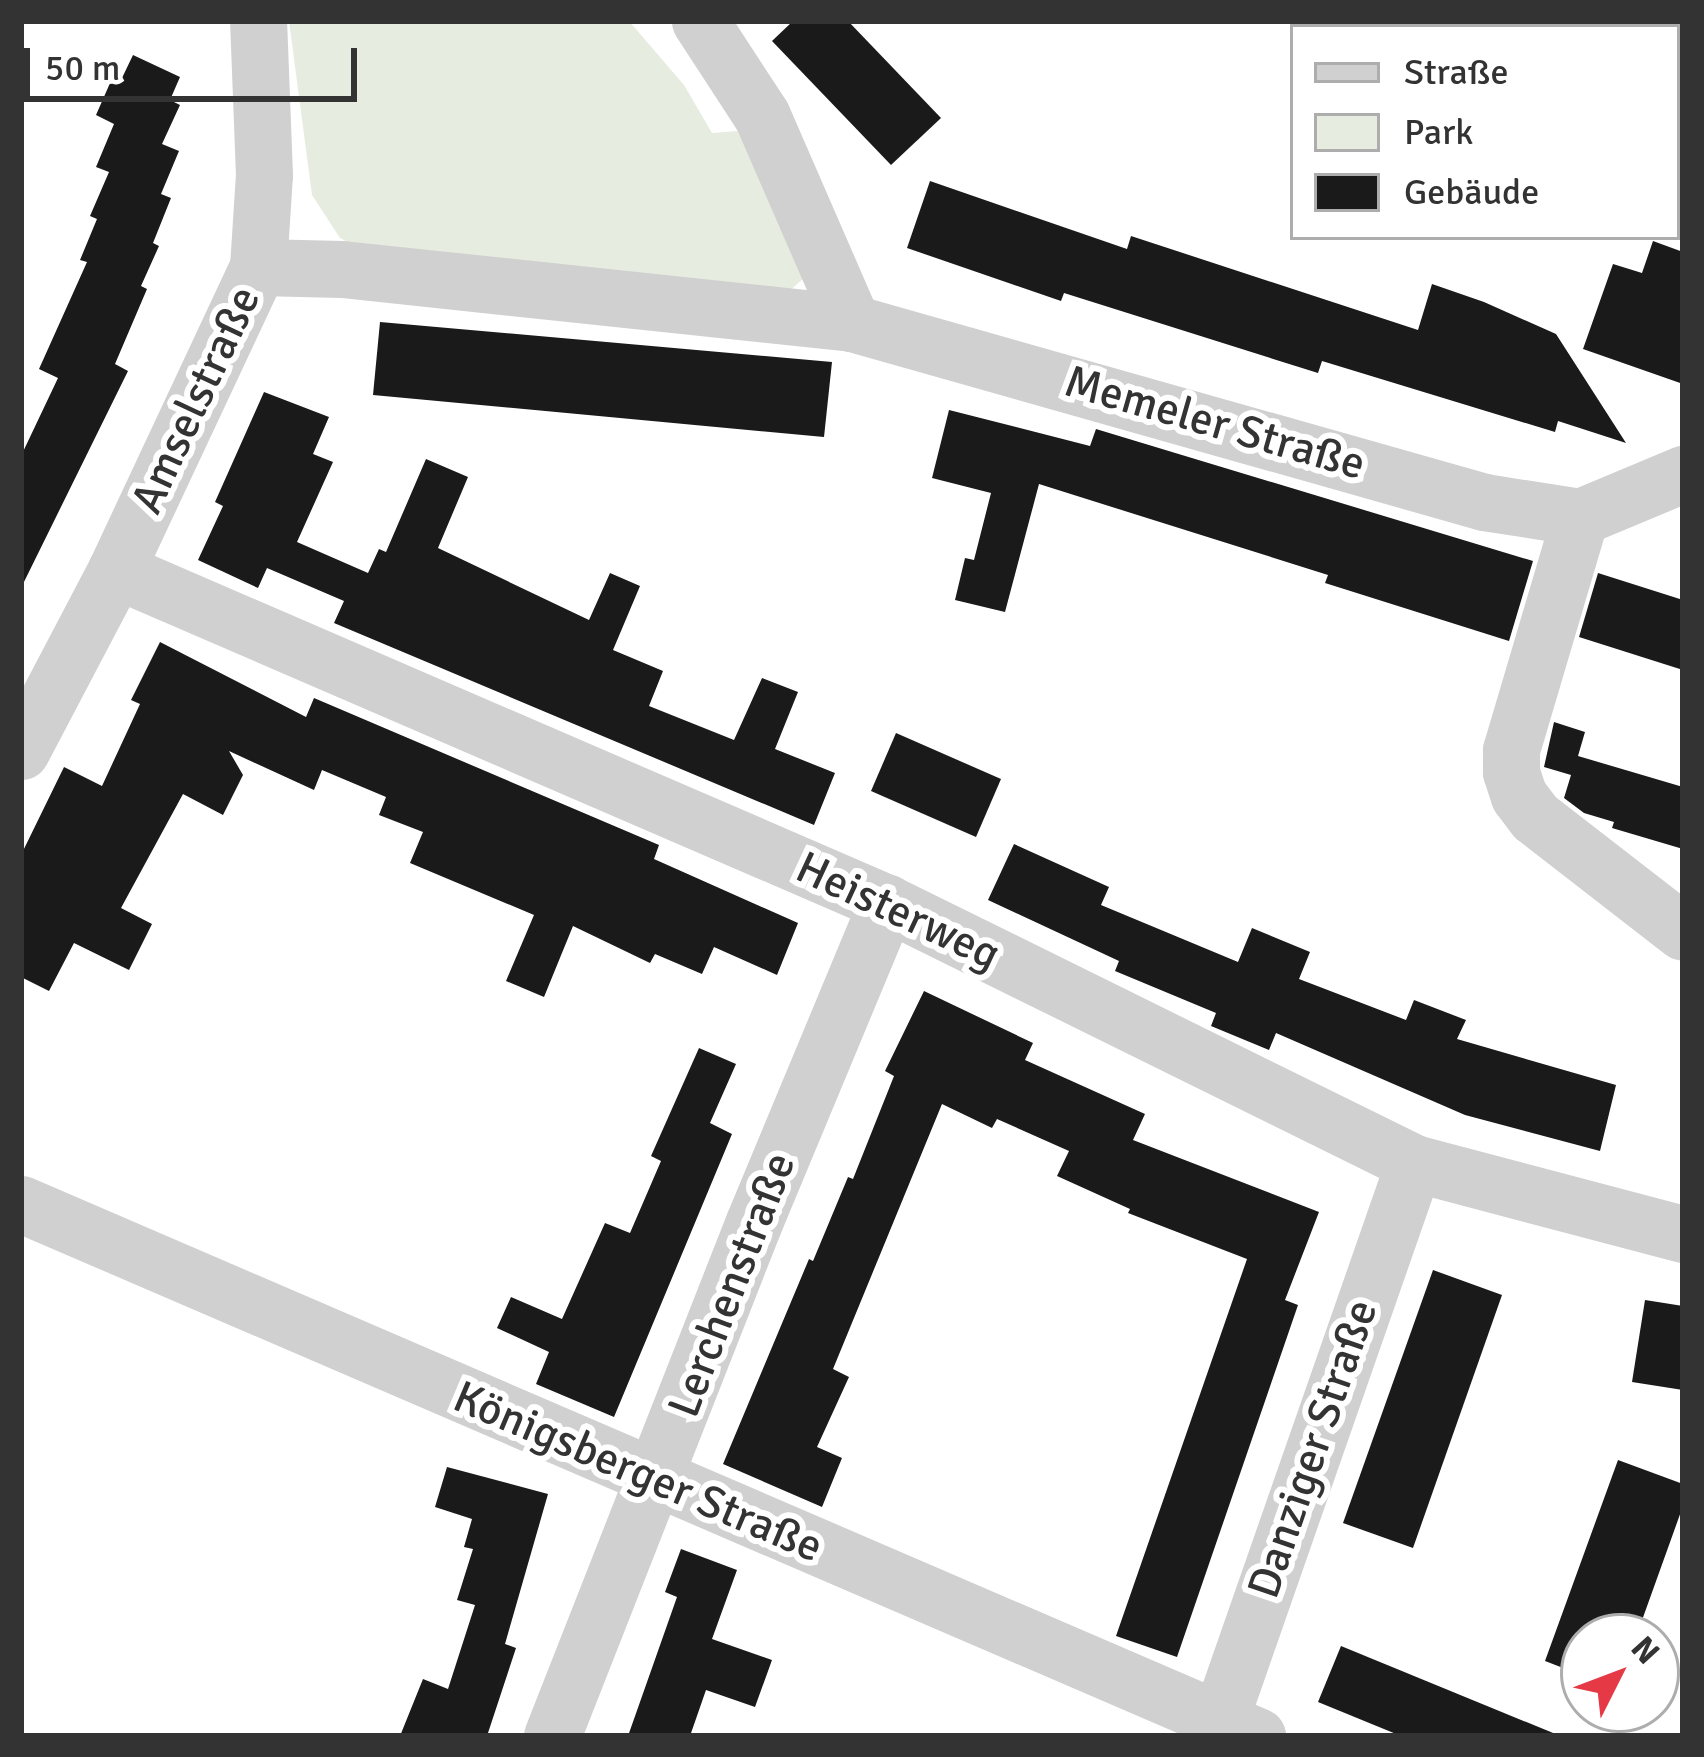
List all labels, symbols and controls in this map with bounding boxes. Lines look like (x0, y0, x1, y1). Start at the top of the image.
scale bar (30, 24, 363, 98)
legend (1290, 24, 1680, 240)
text: 50 m (45, 46, 121, 91)
text: Straße (1404, 50, 1508, 95)
text: Park (1404, 110, 1473, 155)
text: Gebäude (1404, 170, 1539, 215)
street label: Amselstraße (120, 278, 272, 522)
street label: Memeler Straße (1059, 354, 1371, 492)
street label: Heisterweg (788, 840, 1008, 982)
street label: Lerchenstraße (657, 1145, 807, 1425)
street label: Danziger Straße (1237, 1293, 1389, 1605)
street label: Königsberger Straße (445, 1370, 831, 1574)
north arrow (1560, 1613, 1680, 1733)
text: N (1622, 1628, 1668, 1673)

